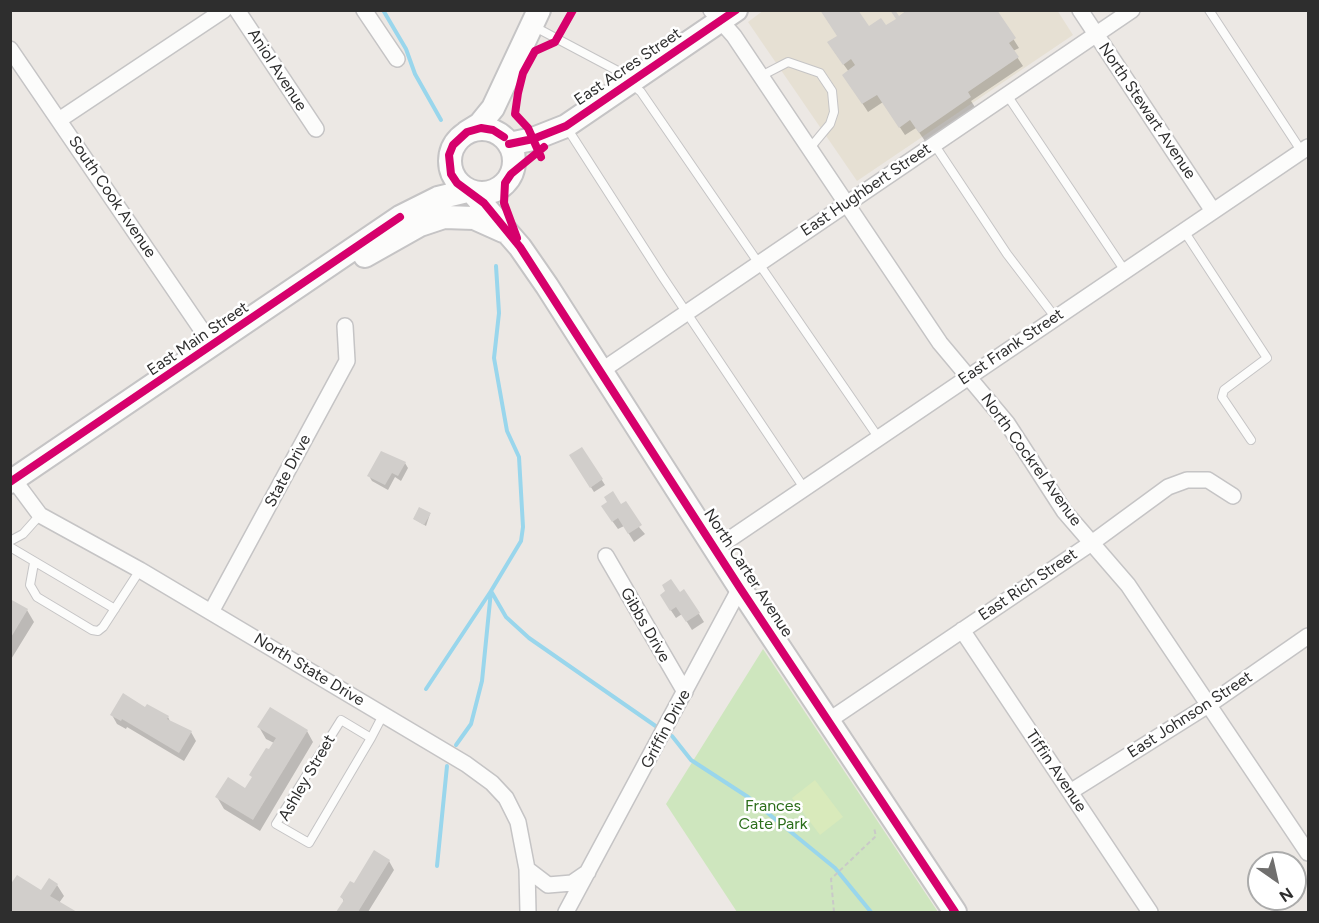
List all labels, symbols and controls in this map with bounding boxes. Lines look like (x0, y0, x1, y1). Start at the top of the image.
street label: East Acres Street (571, 24, 685, 110)
street label: Aniol Avenue (243, 25, 311, 115)
street label: North Stewart Avenue (1094, 39, 1200, 183)
street label: South Cook Avenue (64, 132, 160, 262)
street label: East Hughbert Street (797, 139, 935, 241)
street label: East Main Street (144, 298, 252, 380)
street label: East Frank Street (955, 305, 1067, 389)
street label: North Cockrel Avenue (977, 390, 1085, 530)
street label: State Drive (261, 431, 315, 511)
street label: North Carter Avenue (699, 505, 797, 641)
street label: East Rich Street (975, 545, 1081, 625)
street label: Gibbs Drive (616, 584, 674, 666)
street label: North State Drive (250, 629, 368, 711)
street label: East Johnson Street (1124, 667, 1256, 763)
street label: Griffin Drive (637, 686, 695, 772)
street label: Tiffin Avenue (1021, 726, 1091, 816)
street label: Ashley Street (275, 731, 339, 825)
park label: Frances Cate Park (739, 796, 807, 834)
north arrow (1247, 851, 1307, 911)
text: N (1276, 883, 1297, 906)

